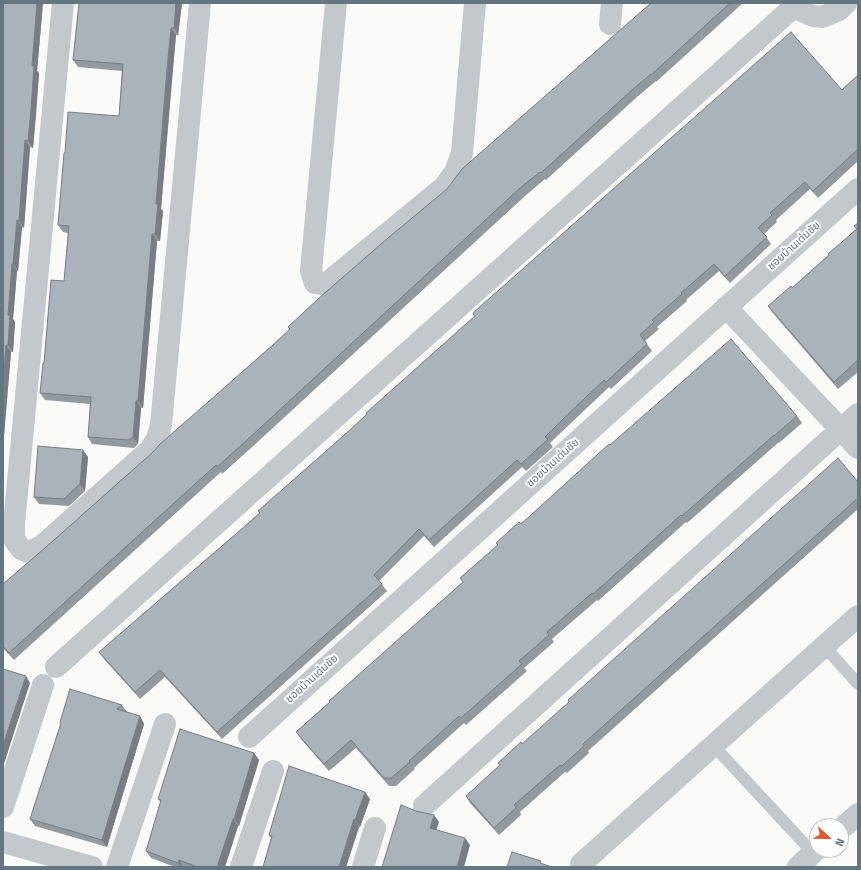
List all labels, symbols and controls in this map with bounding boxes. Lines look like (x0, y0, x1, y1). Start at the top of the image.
street label: ซอยบ้านเด่นชัย (765, 219, 823, 273)
street label: ซอยบ้านเด่นชัย (524, 436, 582, 490)
street label: ซอยบ้านเด่นชัย (283, 652, 341, 706)
north arrow (809, 818, 849, 858)
text: N (832, 836, 847, 848)

